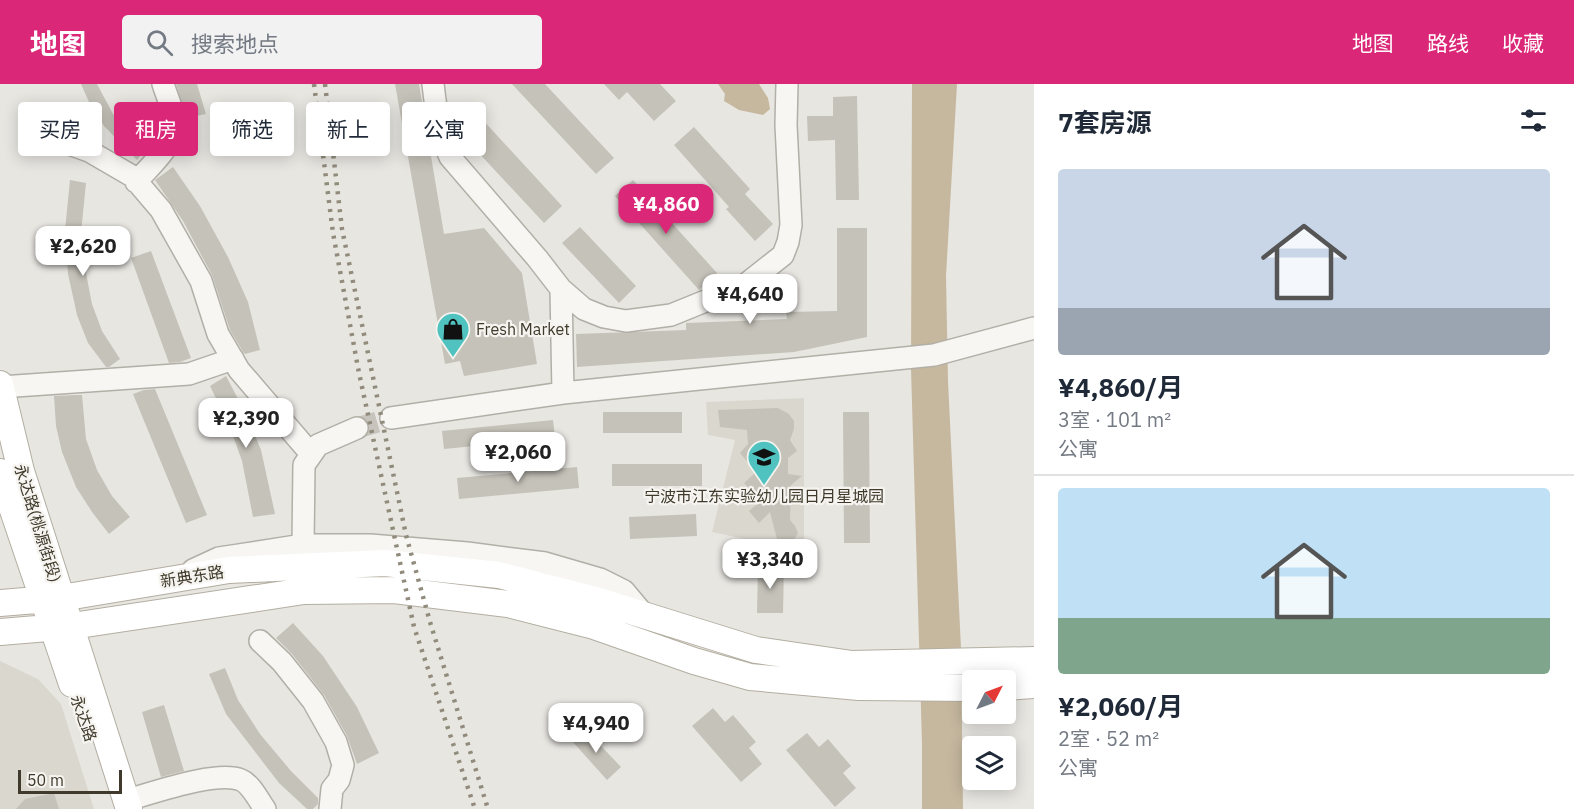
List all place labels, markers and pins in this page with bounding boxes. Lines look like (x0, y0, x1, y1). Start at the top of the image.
pin: ¥4,860 (617, 184, 715, 235)
pin: ¥2,620 (34, 226, 132, 277)
pin: ¥4,640 (701, 274, 799, 325)
shop icon: Fresh Market (435, 311, 471, 358)
place label: Fresh Market (476, 319, 570, 339)
pin: ¥2,390 (197, 398, 295, 449)
pin: ¥2,060 (469, 432, 567, 483)
school or university icon: 宁波市江东实验幼儿园日月星城园 (746, 439, 782, 486)
place label: 宁波市江东实验幼儿园日月星城园 (644, 486, 884, 506)
pin: ¥3,340 (721, 539, 819, 590)
pin: ¥4,940 (547, 703, 645, 754)

